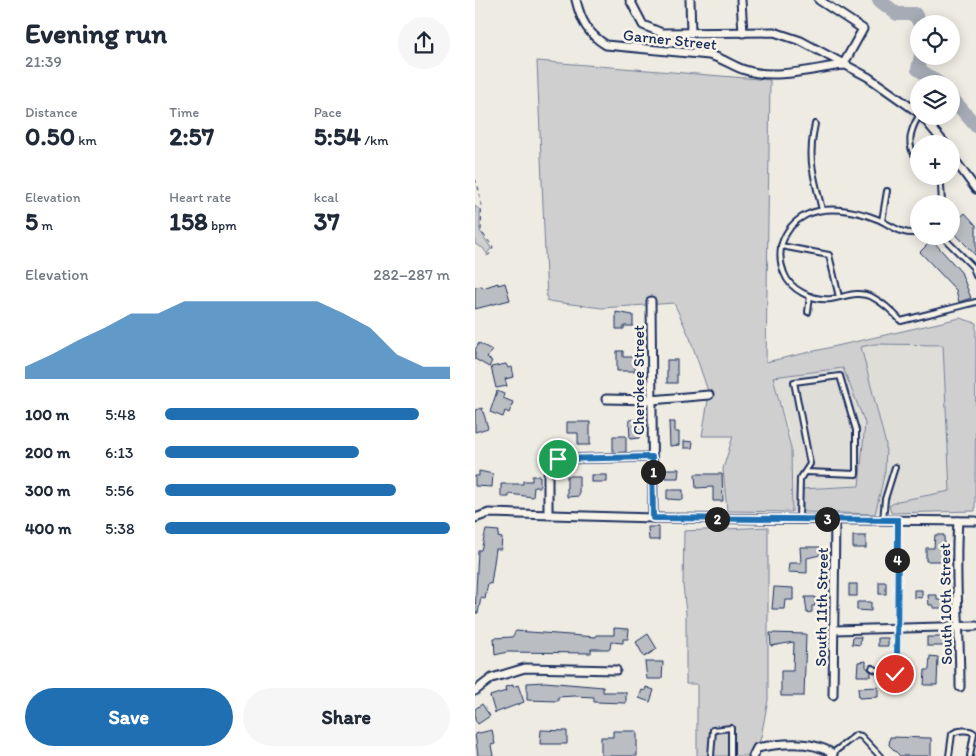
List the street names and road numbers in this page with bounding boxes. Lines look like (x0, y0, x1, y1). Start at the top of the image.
street label: Garner Street (622, 25, 718, 54)
street label: Cherokee Street (629, 325, 648, 435)
street label: South 10th Street (935, 543, 956, 665)
street label: South 11th Street (811, 547, 832, 667)

